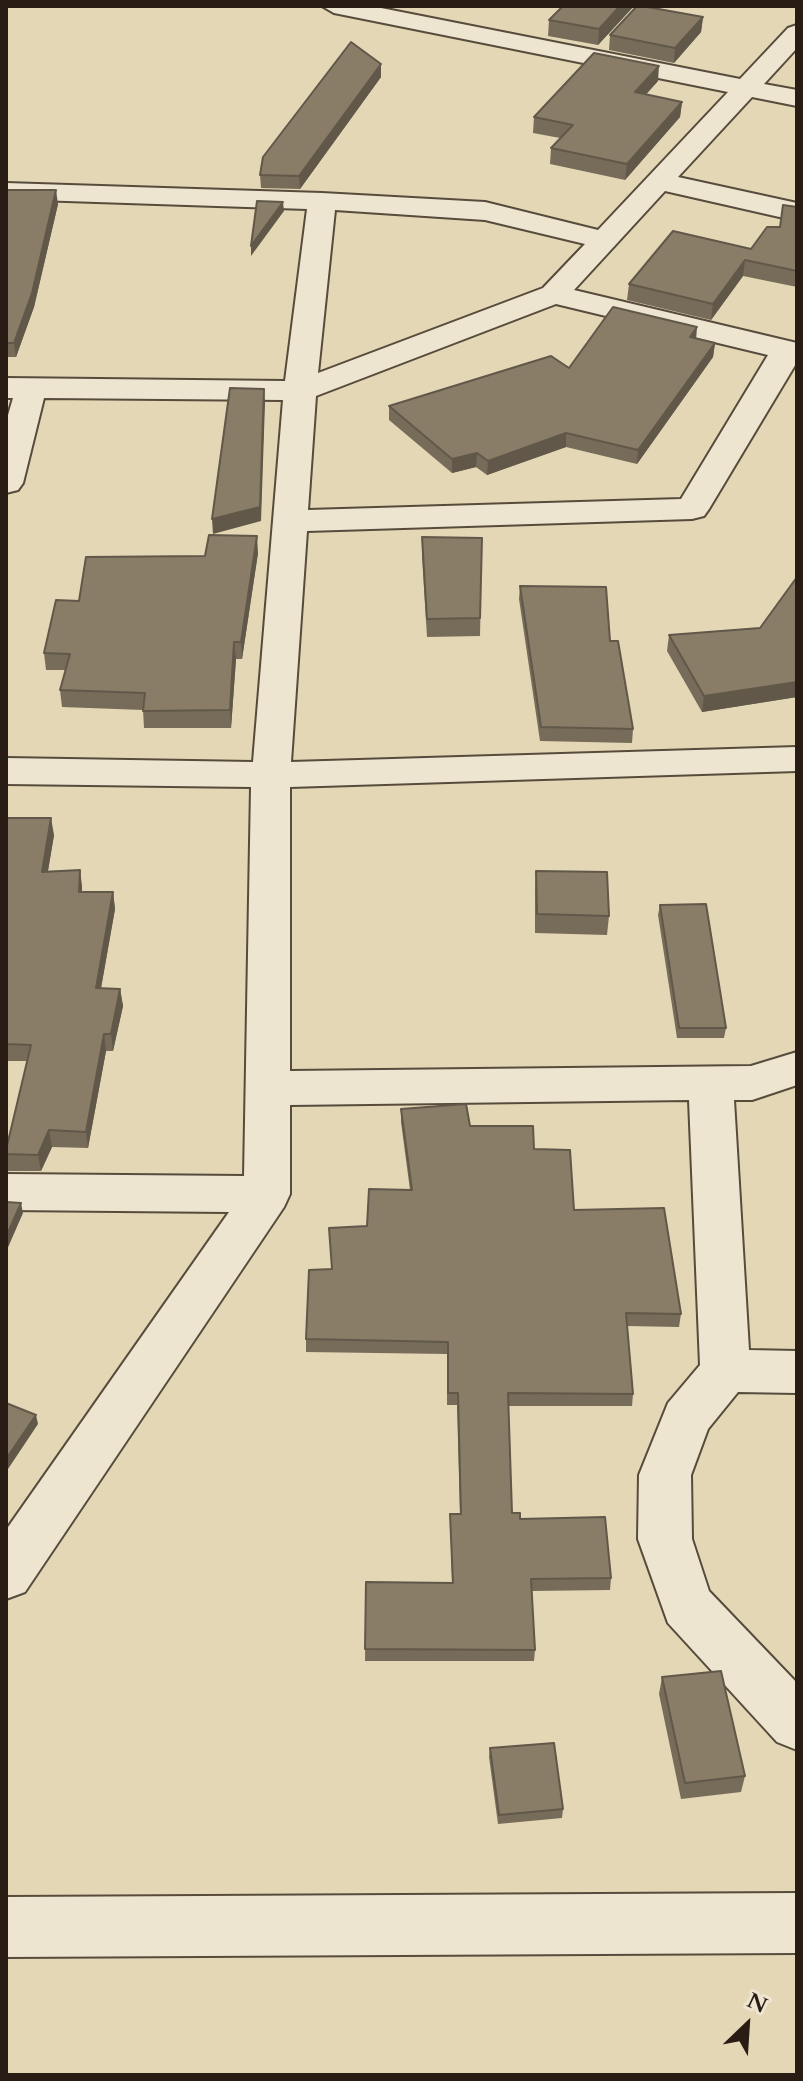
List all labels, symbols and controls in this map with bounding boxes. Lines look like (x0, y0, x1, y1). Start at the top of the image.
north arrow (707, 1985, 787, 2065)
text: N (742, 1986, 772, 2021)

